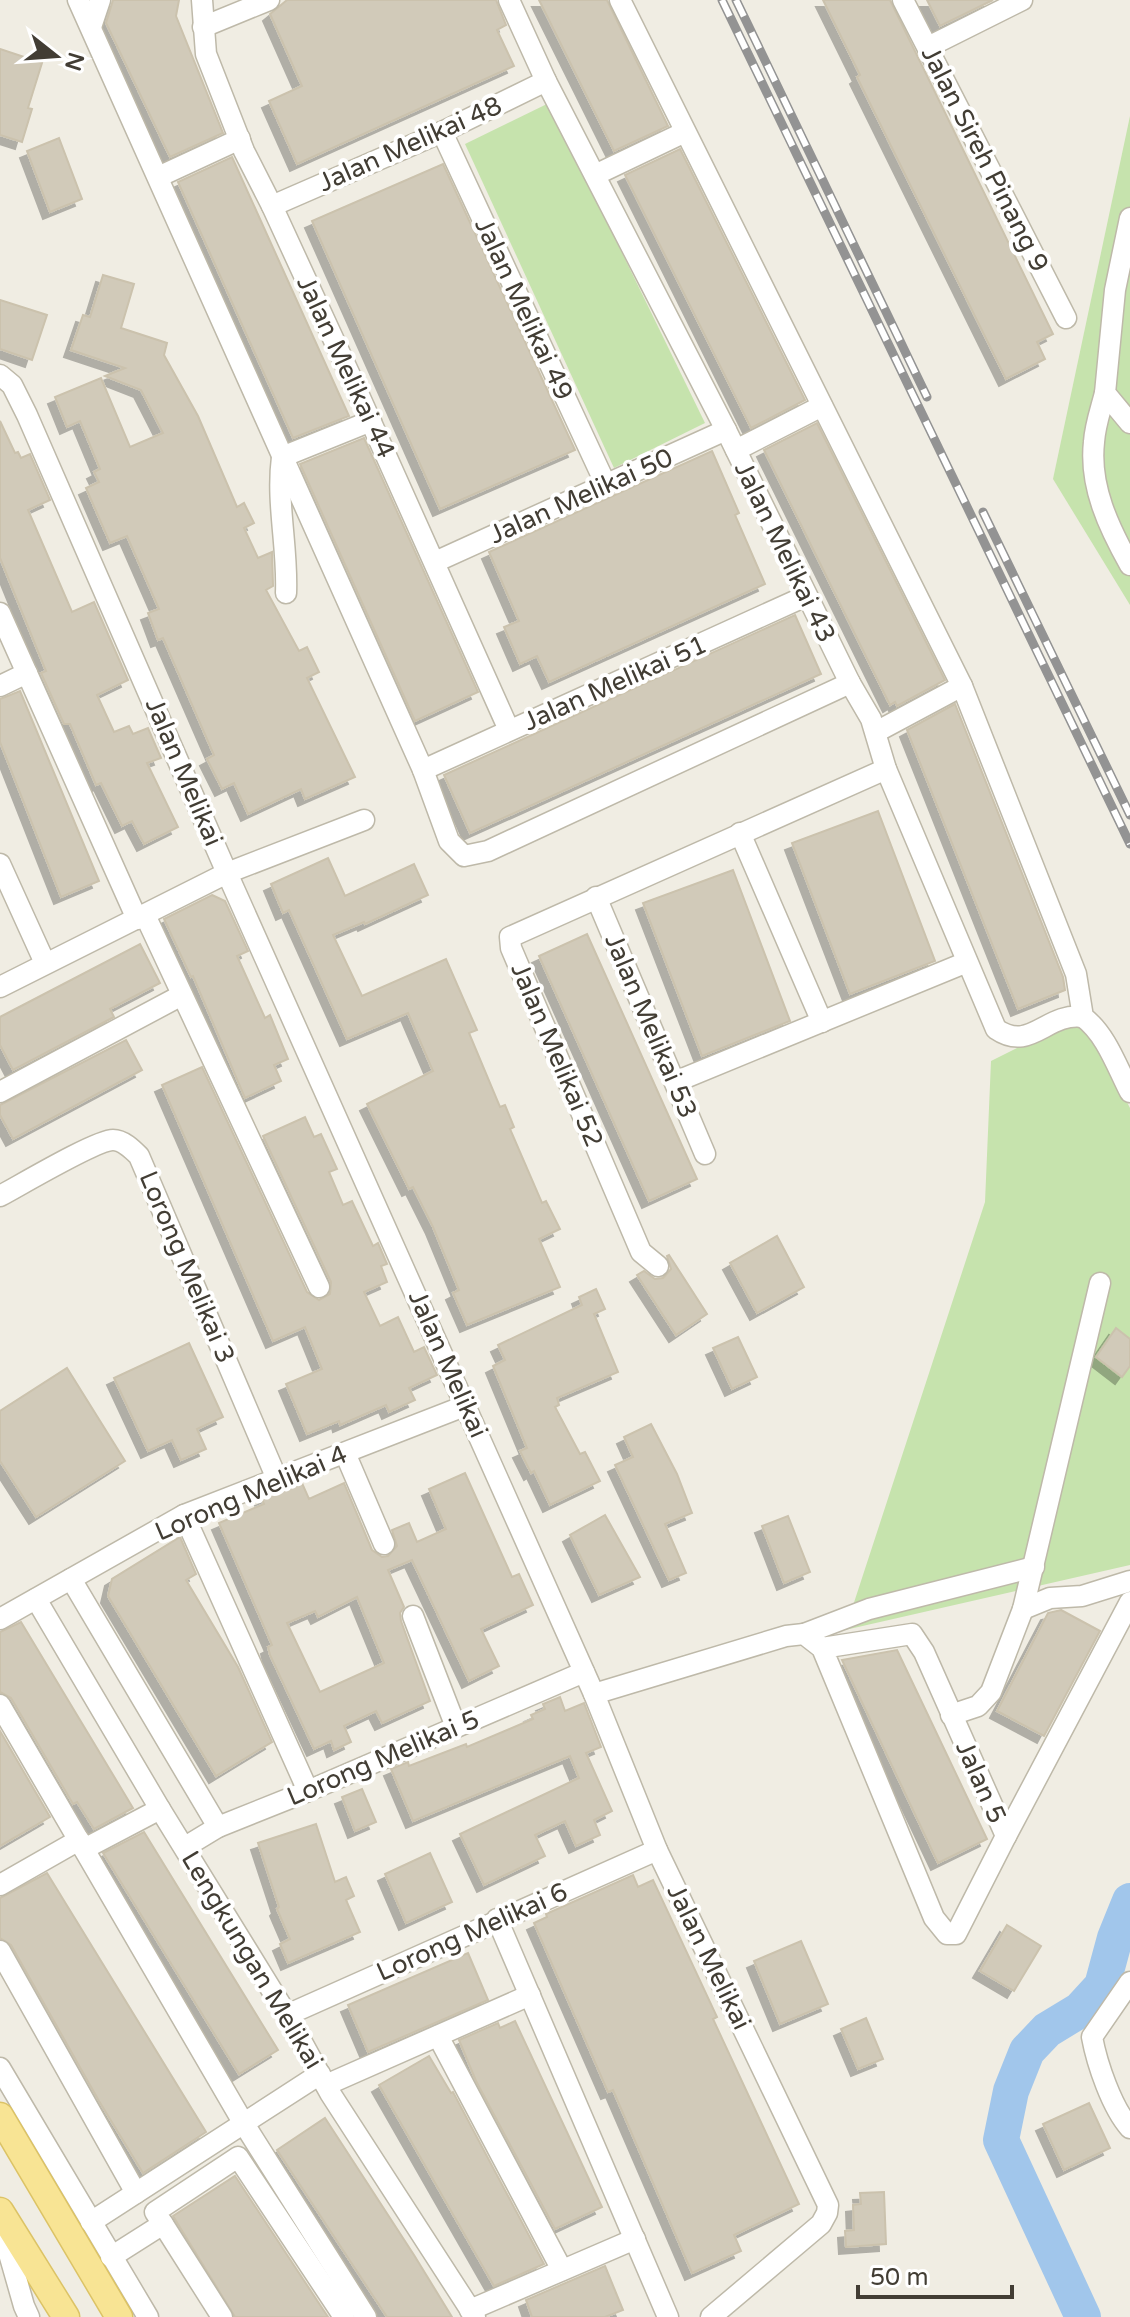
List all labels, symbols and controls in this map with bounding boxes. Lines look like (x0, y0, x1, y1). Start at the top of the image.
north arrow (16, 16, 96, 96)
street label: Jalan Sireh Pinang 9 (915, 41, 1055, 277)
text: N (59, 49, 89, 74)
street label: Jalan Melikai 48 (314, 90, 506, 198)
street label: Jalan Melikai 49 (468, 213, 580, 405)
street label: Jalan Melikai 44 (290, 271, 402, 463)
street label: Jalan Melikai 50 (485, 442, 677, 550)
street label: Jalan Melikai 43 (728, 457, 842, 647)
street label: Jalan Melikai 51 (519, 629, 711, 737)
street label: Jalan Melikai (139, 693, 229, 851)
street label: Jalan Melikai 53 (598, 929, 704, 1123)
street label: Jalan Melikai 52 (504, 958, 610, 1152)
street label: Lorong Melikai 3 (133, 1166, 241, 1368)
street label: Jalan Melikai (402, 1286, 494, 1442)
street label: Lorong Melikai 4 (150, 1439, 352, 1547)
street label: Lorong Melikai 5 (282, 1704, 484, 1812)
street label: Jalan 5 (949, 1736, 1013, 1828)
street label: Lengkungan Melikai (175, 1845, 329, 2075)
street label: Lorong Melikai 6 (372, 1876, 572, 1988)
street label: Jalan Melikai (660, 1879, 758, 2035)
scale bar (858, 2249, 1012, 2299)
text: 50 m (870, 2263, 928, 2292)

